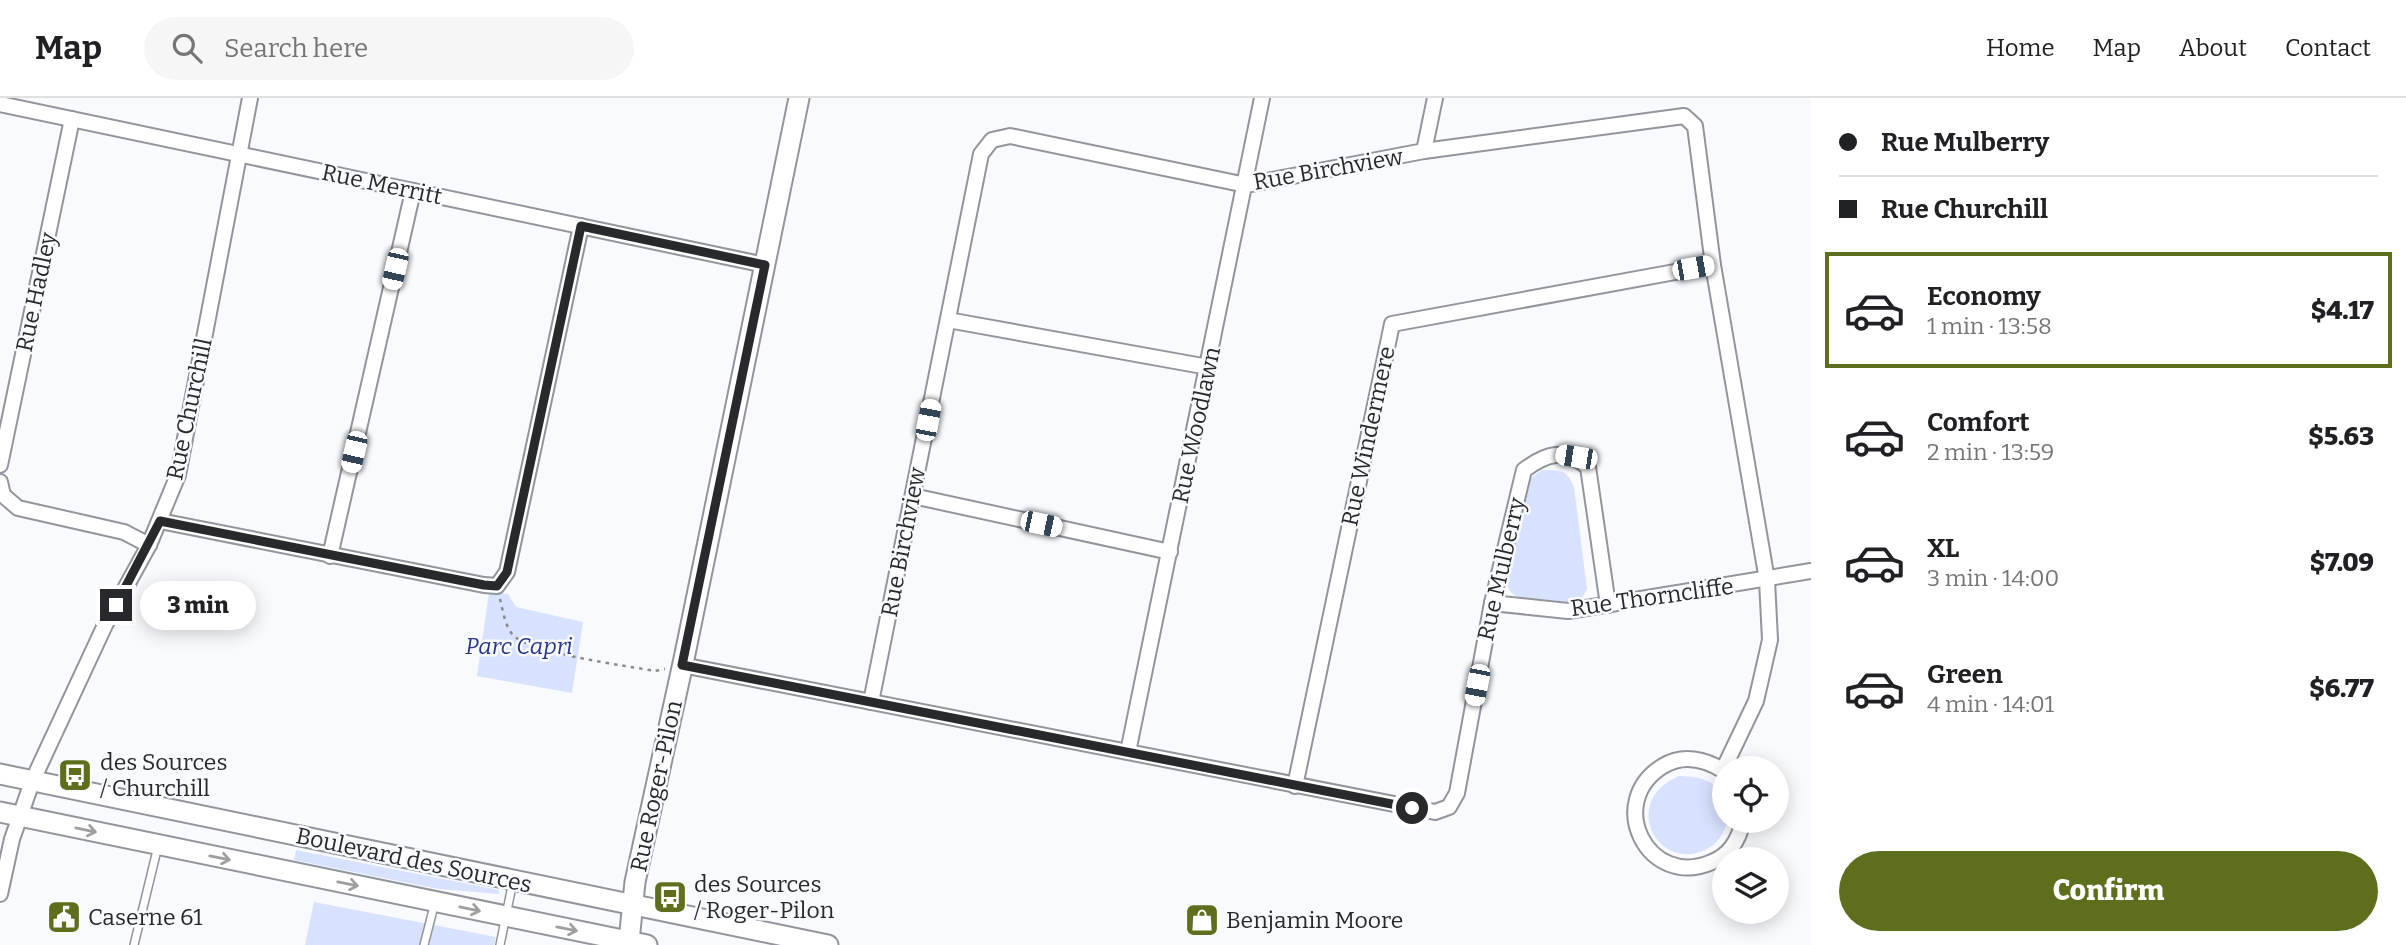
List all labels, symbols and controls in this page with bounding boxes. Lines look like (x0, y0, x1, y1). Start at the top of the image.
search box (144, 17, 634, 80)
text: Map (35, 28, 102, 68)
icon: search (168, 29, 206, 67)
text: Search here (224, 33, 368, 64)
text: Home (1986, 34, 2055, 62)
text: Map (2093, 34, 2141, 62)
text: About (2179, 34, 2247, 62)
text: Contact (2285, 34, 2371, 62)
text: Rue Mulberry (1881, 127, 2049, 158)
street label: Rue Birchview (1251, 142, 1406, 196)
street label: Rue Merritt (319, 158, 445, 210)
text: Rue Churchill (1881, 194, 2048, 225)
street label: Rue Hadley (10, 229, 62, 354)
car (381, 246, 410, 292)
car (1671, 254, 1716, 282)
icon: car (1843, 279, 1906, 342)
text: Economy (1927, 281, 2041, 312)
text: $4.17 (2311, 295, 2374, 326)
text: 1 min · 13:58 (1927, 312, 2052, 340)
street label: Rue Churchill (160, 335, 218, 483)
street label: Rue Woodlawn (1166, 344, 1226, 506)
street label: Rue Windermere (1335, 344, 1401, 528)
car (914, 397, 943, 443)
icon: car (1843, 405, 1906, 468)
text: Comfort (1927, 407, 2030, 438)
text: $5.63 (2308, 421, 2374, 452)
car (340, 429, 369, 475)
text: 2 min · 13:59 (1927, 438, 2054, 466)
car (1554, 443, 1599, 471)
street label: Rue Birchview (875, 464, 931, 619)
street label: Rue Mulberry (1471, 494, 1531, 643)
car (1019, 509, 1064, 539)
icon: car (1843, 531, 1906, 594)
text: XL (1927, 533, 1959, 564)
text: $7.09 (2310, 547, 2374, 578)
text: 3 min · 14:00 (1927, 564, 2059, 592)
street label: Rue Thorncliffe (1569, 572, 1735, 622)
callout: 3 min (140, 580, 256, 630)
route end (100, 589, 132, 621)
text: 3 min (167, 591, 229, 619)
park label: Parc Capri (465, 632, 573, 660)
icon: car (1843, 657, 1906, 720)
text: Green (1927, 659, 2003, 690)
car (1463, 662, 1492, 708)
text: $6.77 (2309, 673, 2374, 704)
text: 4 min · 14:01 (1927, 690, 2054, 718)
street label: Rue Roger-Pilon (624, 697, 688, 874)
place label: des Sources / Churchill (100, 748, 227, 802)
bus stop icon: des Sources / Churchill (56, 756, 94, 794)
map controls (1712, 756, 1789, 924)
button: locate (1712, 756, 1789, 833)
route start (1396, 792, 1428, 824)
street label: Boulevard des Sources (294, 821, 534, 899)
one-way arrow (74, 823, 97, 837)
button: layers (1712, 847, 1789, 924)
one-way arrow (208, 851, 231, 865)
button: Confirm (1839, 851, 2378, 931)
place label: des Sources / Roger-Pilon (694, 870, 835, 924)
one-way arrow (336, 878, 359, 892)
bus stop icon: des Sources / Roger-Pilon (651, 878, 689, 916)
public building icon: Caserne 61 (45, 898, 83, 936)
shop icon: Benjamin Moore (1183, 901, 1221, 939)
place label: Caserne 61 (88, 903, 203, 931)
one-way arrow (458, 903, 481, 917)
place label: Benjamin Moore (1226, 906, 1403, 934)
one-way arrow (555, 922, 578, 936)

